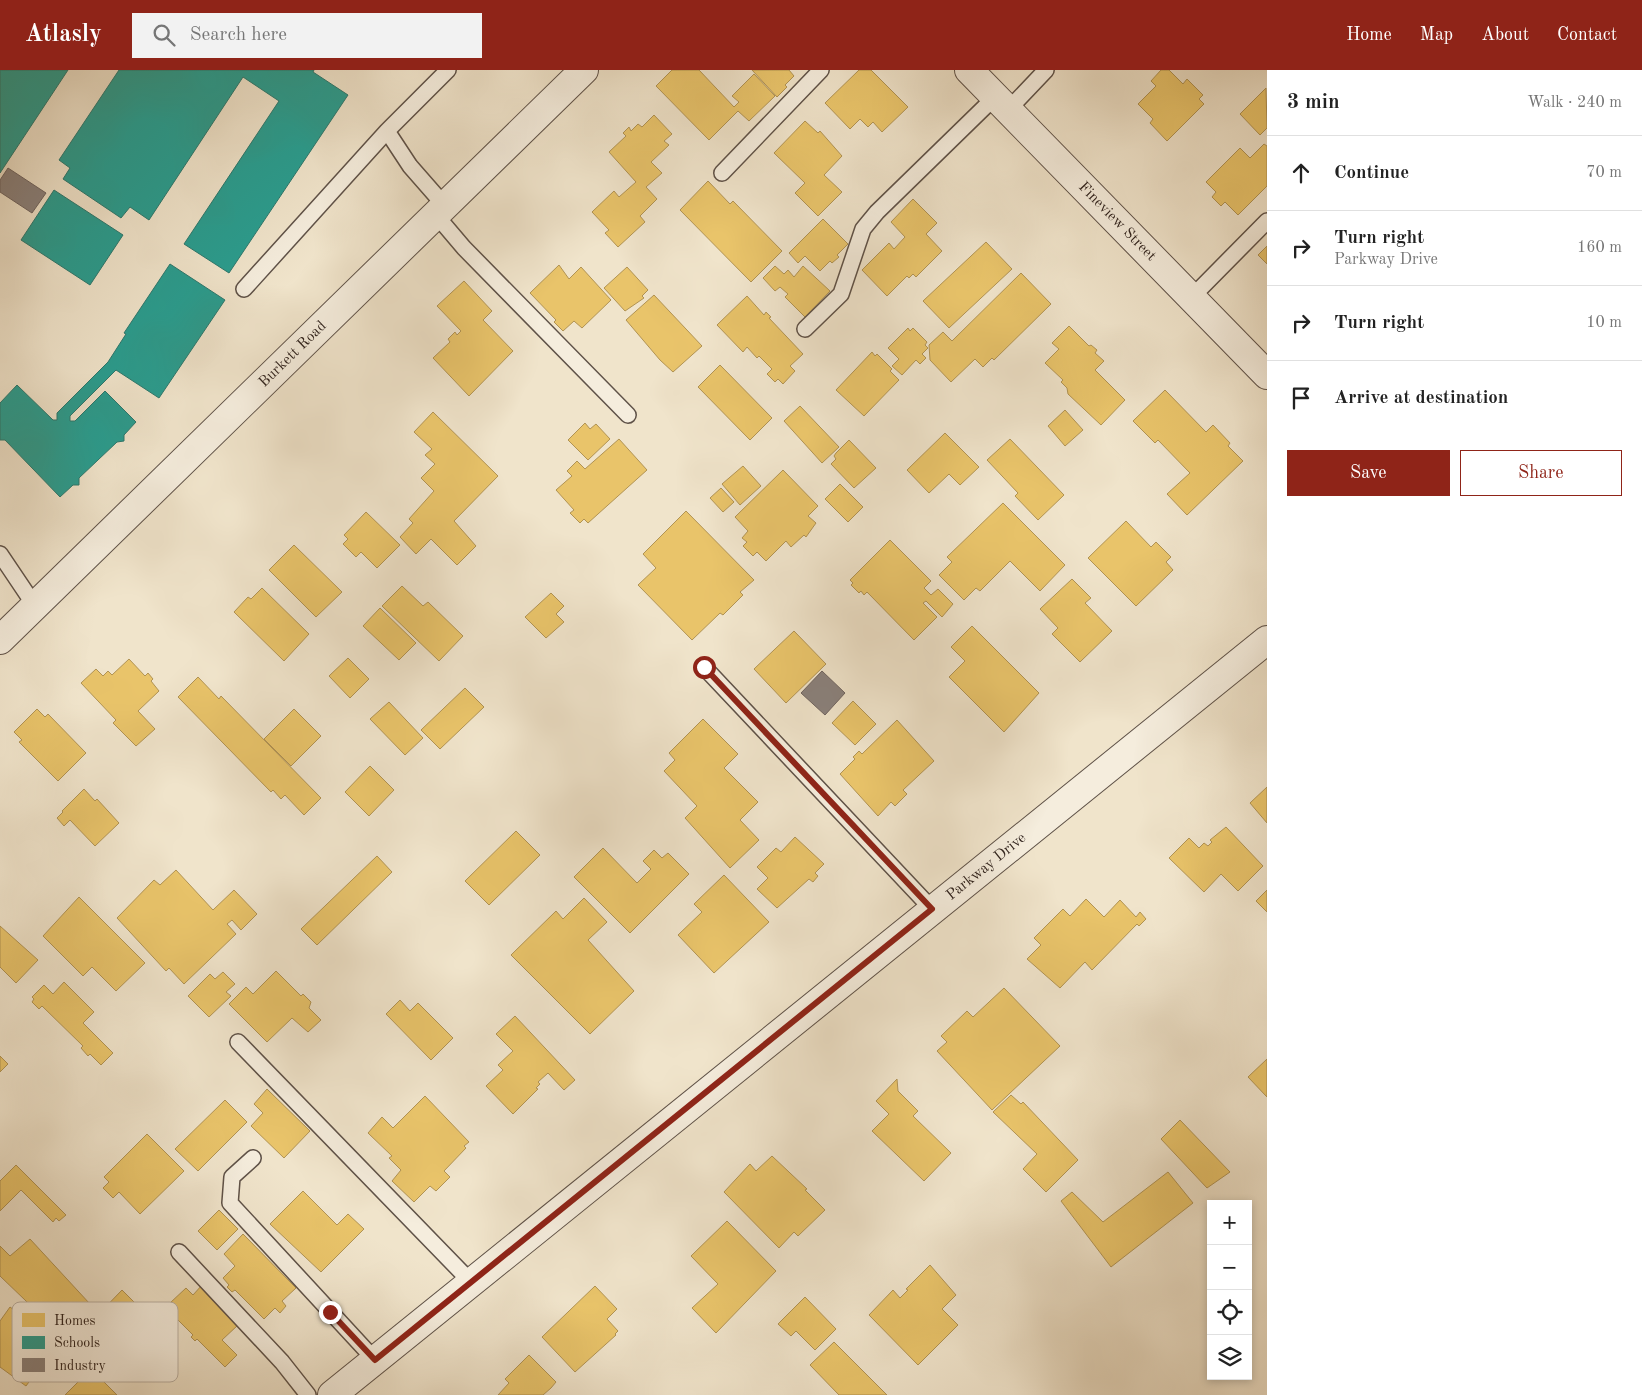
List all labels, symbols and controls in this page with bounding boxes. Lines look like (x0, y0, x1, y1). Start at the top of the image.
search box (132, 13, 482, 58)
icon: search (150, 21, 178, 49)
text: Atlasly (25, 23, 102, 47)
text: Search here (190, 26, 287, 45)
text: Home (1346, 26, 1392, 44)
text: Map (1420, 26, 1453, 44)
text: About (1481, 26, 1529, 44)
text: Contact (1557, 26, 1617, 44)
text: 3 min (1287, 92, 1340, 113)
text: Walk · 240 m (1527, 95, 1622, 111)
icon: ahead (1287, 159, 1315, 187)
text: Continue (1334, 164, 1409, 183)
text: 70 m (1586, 165, 1622, 181)
street label: Fineview Street (1076, 179, 1159, 264)
text: Turn right (1334, 229, 1424, 248)
icon: right (1287, 234, 1315, 262)
text: 160 m (1577, 240, 1622, 256)
text: Parkway Drive (1334, 252, 1438, 268)
icon: right (1287, 309, 1315, 337)
text: Turn right (1334, 314, 1424, 333)
text: 10 m (1586, 315, 1622, 331)
street label: Burkett Road (256, 318, 329, 390)
icon: arrive (1287, 384, 1315, 412)
text: Arrive at destination (1334, 389, 1508, 408)
button: Save (1287, 450, 1450, 496)
button: Share (1460, 450, 1622, 496)
route start (693, 656, 716, 679)
street label: Parkway Drive (944, 830, 1029, 903)
map controls (1207, 1200, 1252, 1380)
button: + (1207, 1200, 1252, 1245)
button: − (1207, 1245, 1252, 1290)
button: locate (1207, 1290, 1252, 1335)
route end (319, 1301, 342, 1324)
legend (12, 1302, 178, 1382)
text: Homes (54, 1314, 96, 1328)
button: layers (1207, 1335, 1252, 1380)
text: Schools (54, 1336, 100, 1350)
text: Industry (54, 1359, 107, 1373)

